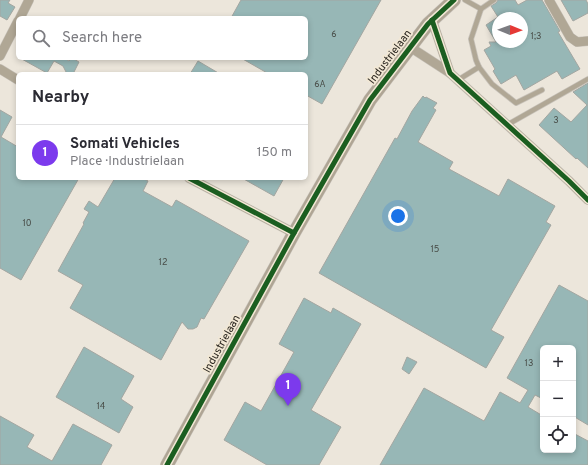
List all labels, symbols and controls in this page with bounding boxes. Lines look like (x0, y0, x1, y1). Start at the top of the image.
north arrow (492, 12, 528, 48)
search box (16, 16, 308, 60)
icon: search (30, 27, 52, 49)
street label: Industrielaan (365, 27, 415, 87)
text: Search here (62, 29, 142, 48)
house number: 6 (331, 29, 337, 40)
house number: 1;3 (531, 31, 541, 42)
house number: 6A (314, 79, 326, 90)
text: Nearby (32, 87, 89, 109)
house number: 3 (553, 115, 559, 126)
text: Somati Vehicles (70, 135, 180, 154)
text: 1 (42, 145, 48, 161)
text: 150 m (257, 145, 292, 161)
text: Place · Industrielaan (70, 154, 184, 170)
your location (388, 206, 408, 226)
house number: 10 (22, 218, 32, 229)
house number: 15 (431, 244, 439, 255)
house number: 12 (159, 257, 167, 268)
street label: Industrielaan (200, 312, 244, 376)
map controls (540, 345, 576, 453)
button: + (540, 345, 576, 381)
house number: 13 (525, 358, 533, 369)
pin: 1 (275, 373, 301, 406)
button: − (540, 381, 576, 417)
house number: 14 (97, 401, 106, 412)
button: locate (540, 417, 576, 453)

